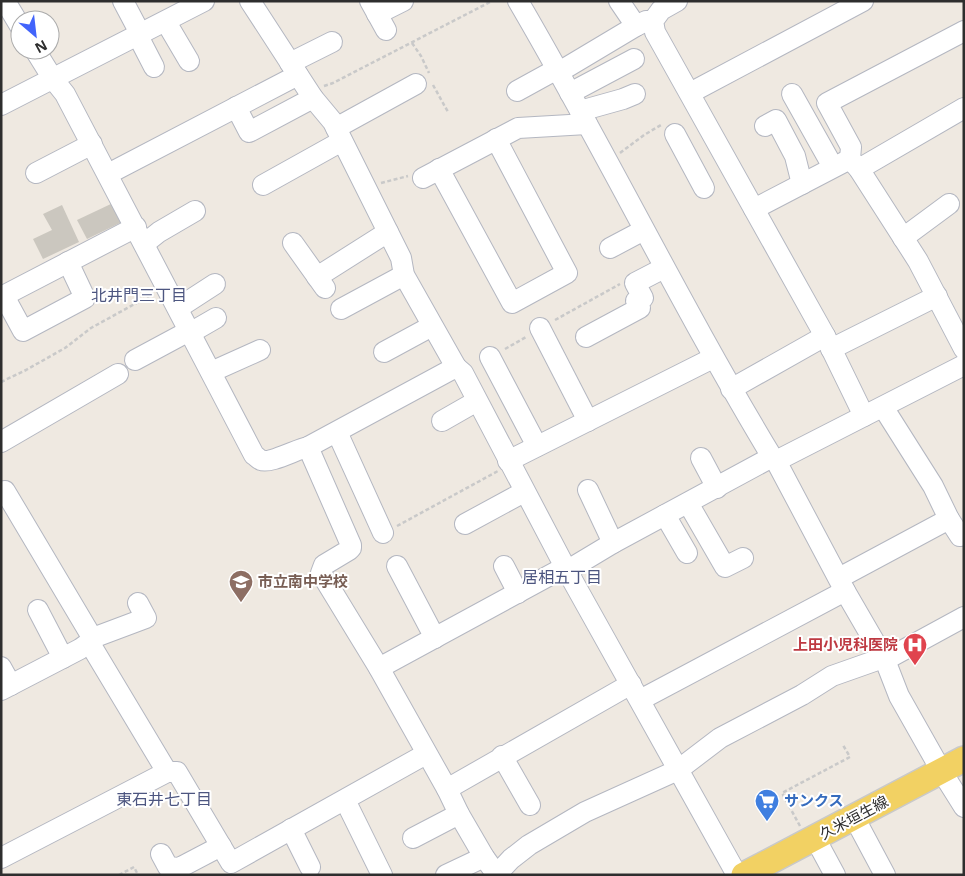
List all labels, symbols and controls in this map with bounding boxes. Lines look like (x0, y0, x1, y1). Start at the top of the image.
north arrow (10, 10, 60, 60)
text: N (32, 36, 51, 58)
district label: 北井門三丁目 (91, 284, 187, 306)
district label: 居相五丁目 (522, 566, 602, 588)
school or university icon: 市立南中学校 (228, 569, 254, 603)
place label: 市立南中学校 (258, 571, 348, 591)
hospital icon: 上田小児科医院 (902, 632, 928, 666)
place label: 上田小児科医院 (793, 634, 898, 654)
district label: 東石井七丁目 (116, 788, 212, 810)
supermarket icon: サンクス (754, 788, 780, 822)
place label: サンクス (784, 790, 844, 810)
street label: 久米垣生線 (816, 791, 891, 844)

